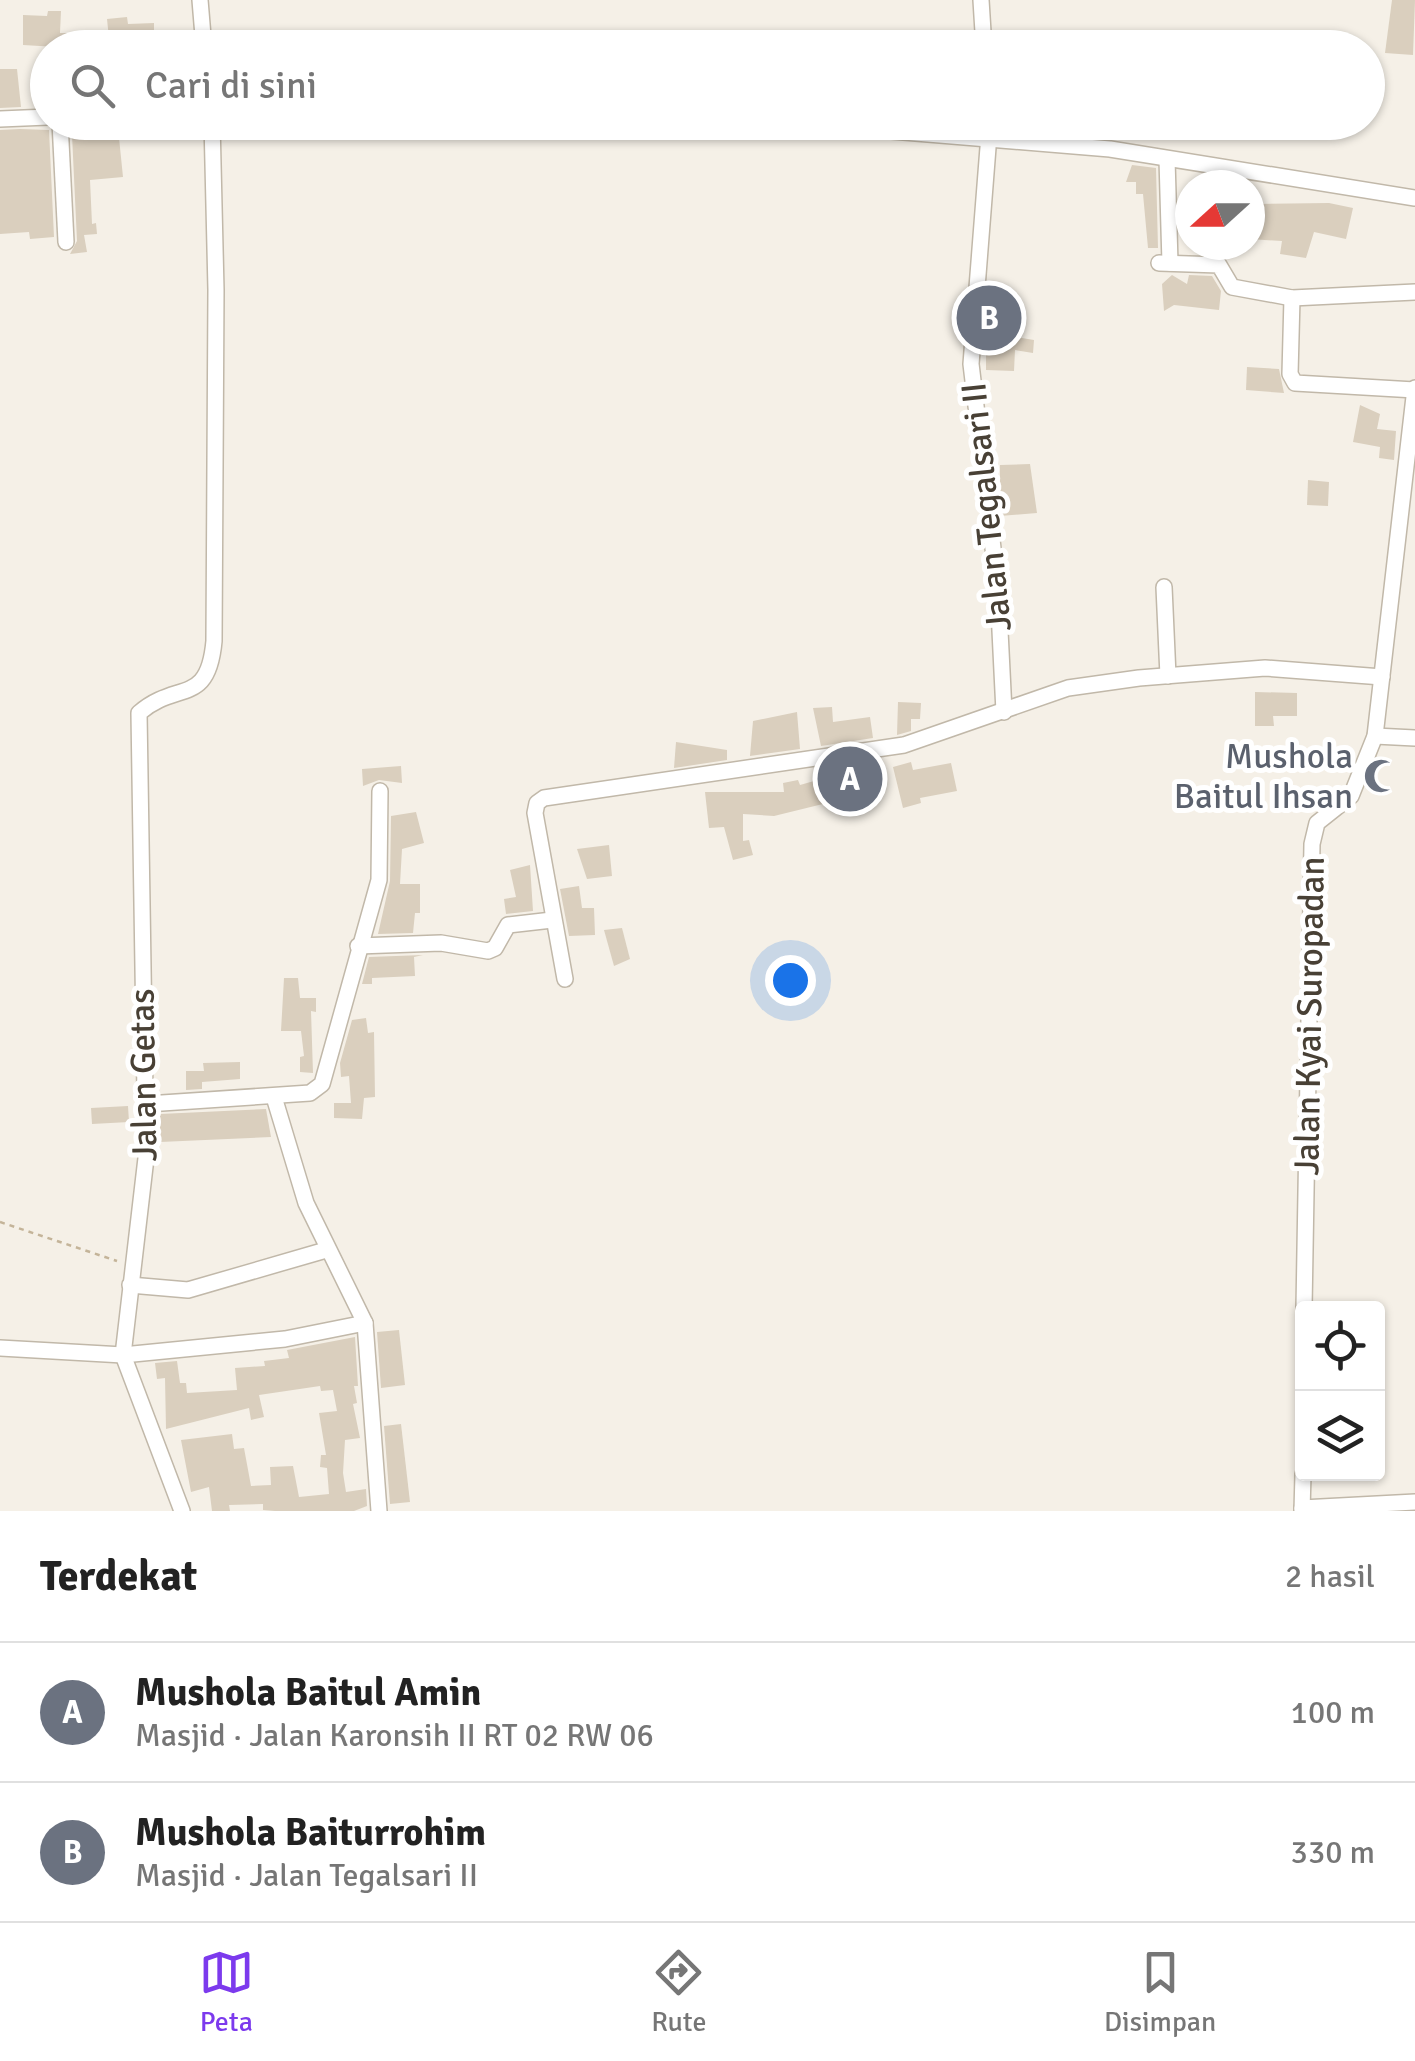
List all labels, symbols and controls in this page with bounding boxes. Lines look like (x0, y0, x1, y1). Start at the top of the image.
search box (30, 30, 1385, 140)
icon: search (65, 58, 120, 113)
text: Cari di sini (145, 62, 317, 109)
north arrow (1175, 170, 1265, 260)
pin: B (956, 280, 1022, 356)
street label: Jalan Tegalsari II (952, 380, 1021, 634)
place label: Mushola Baitul Ihsan (1174, 735, 1353, 818)
pin: A (818, 742, 882, 816)
mosque icon: Mushola Baitul Ihsan (1362, 757, 1400, 795)
street label: Jalan Kyai Suropadan (1285, 856, 1334, 1176)
your location (765, 955, 816, 1006)
street label: Jalan Getas (120, 988, 167, 1162)
map controls (1295, 1301, 1385, 1481)
button: locate (1295, 1301, 1385, 1391)
button: layers (1295, 1391, 1385, 1481)
text: Terdekat (40, 1551, 197, 1602)
text: 2 hasil (1285, 1557, 1375, 1596)
text: Mushola Baitul Amin (135, 1669, 481, 1716)
text: A (62, 1693, 83, 1732)
text: 100 m (1291, 1693, 1375, 1732)
text: Masjid · Jalan Karonsih II RT 02 RW 06 (135, 1716, 654, 1755)
text: Mushola Baiturrohim (135, 1809, 486, 1856)
text: B (63, 1833, 82, 1872)
text: 330 m (1291, 1833, 1375, 1872)
text: Masjid · Jalan Tegalsari II (135, 1856, 478, 1895)
tab: Peta (199, 1945, 254, 2039)
tab: Rute (651, 1945, 706, 2039)
tab: Disimpan (1104, 1945, 1216, 2039)

